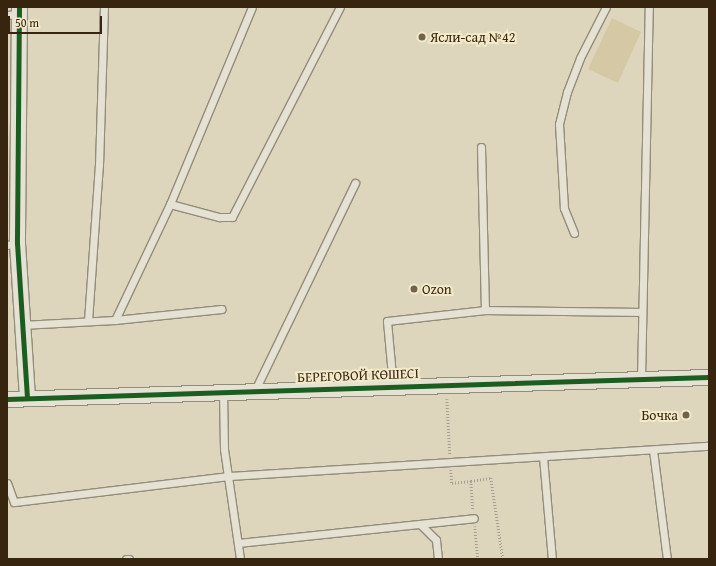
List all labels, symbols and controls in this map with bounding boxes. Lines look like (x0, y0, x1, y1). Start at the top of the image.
scale bar (10, 8, 104, 34)
text: 50 m (15, 14, 39, 31)
place label: Ясли-сад №42 (430, 29, 516, 45)
marker: Ясли-сад №42 (417, 32, 427, 42)
place label: Ozon (422, 281, 452, 297)
marker: Ozon (409, 284, 419, 294)
street label: БЕРЕГОВОЙ КӨШЕСІ (297, 364, 419, 386)
place label: Бочка (641, 407, 678, 423)
marker: Бочка (681, 410, 691, 420)

